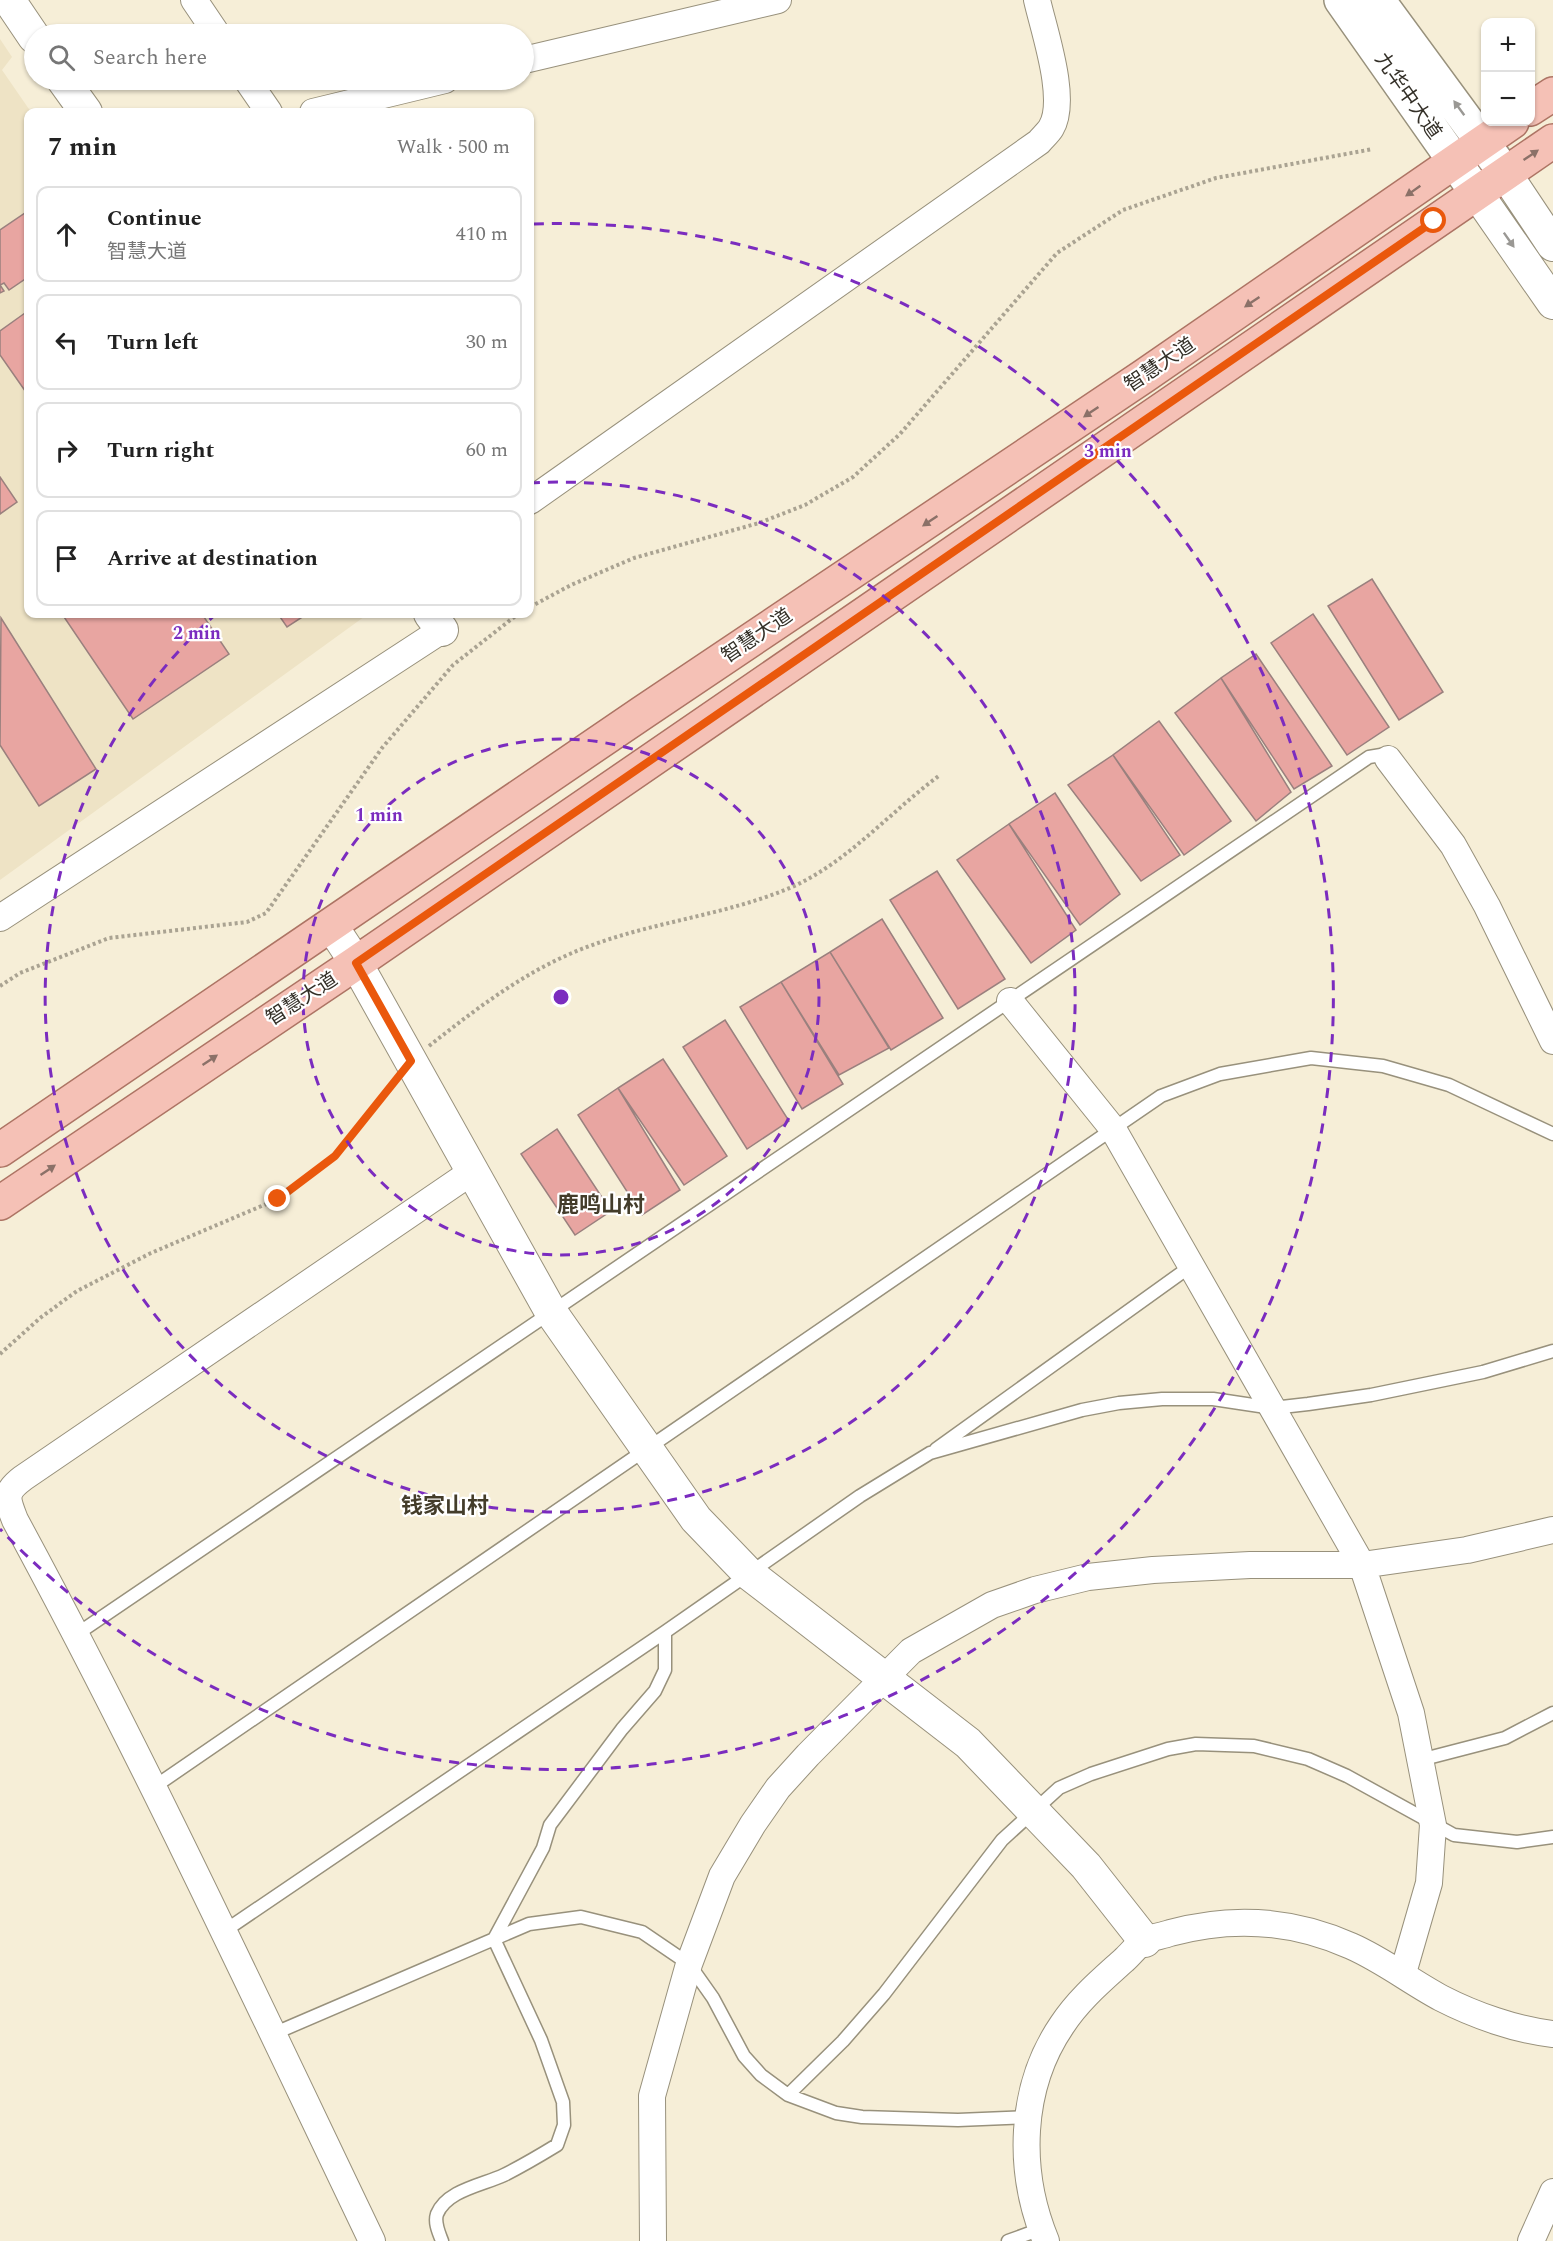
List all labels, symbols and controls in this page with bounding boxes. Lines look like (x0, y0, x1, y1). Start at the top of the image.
map controls (1481, 18, 1535, 126)
button: + (1481, 18, 1535, 72)
search box (24, 24, 534, 90)
icon: search (45, 41, 78, 74)
text: Search here (93, 41, 207, 74)
street label: 九华中大道 (1367, 46, 1449, 146)
button: − (1481, 72, 1535, 126)
one-way arrow (1452, 100, 1465, 116)
text: 7 min (48, 127, 117, 167)
text: Walk · 500 m (397, 132, 510, 162)
one-way arrow (1523, 149, 1539, 161)
one-way arrow (1405, 185, 1421, 197)
text: Continue (107, 202, 202, 235)
route start (1420, 207, 1446, 233)
icon: ahead (50, 218, 83, 251)
text: 410 m (456, 219, 508, 249)
one-way arrow (1503, 232, 1515, 248)
text: 智慧大道 (107, 237, 187, 267)
one-way arrow (1245, 296, 1261, 308)
icon: left (50, 326, 83, 359)
text: Turn left (107, 326, 199, 359)
text: 30 m (466, 327, 508, 357)
street label: 智慧大道 (1118, 330, 1202, 400)
one-way arrow (1084, 406, 1100, 418)
icon: right (50, 434, 83, 467)
text: Turn right (107, 434, 214, 467)
text: 60 m (466, 435, 508, 465)
text: 3 min (1084, 438, 1132, 465)
one-way arrow (922, 515, 938, 527)
icon: arrive (50, 542, 83, 575)
text: Arrive at destination (107, 542, 318, 575)
street label: 智慧大道 (715, 601, 799, 671)
text: 2 min (173, 620, 221, 647)
text: 1 min (355, 802, 403, 829)
street label: 智慧大道 (260, 965, 344, 1033)
centre of rings (551, 987, 571, 1007)
one-way arrow (201, 1054, 217, 1066)
one-way arrow (40, 1164, 56, 1176)
route end (264, 1185, 290, 1211)
district label: 鹿鸣山村 (557, 1189, 645, 1222)
district label: 钱家山村 (401, 1490, 489, 1523)

